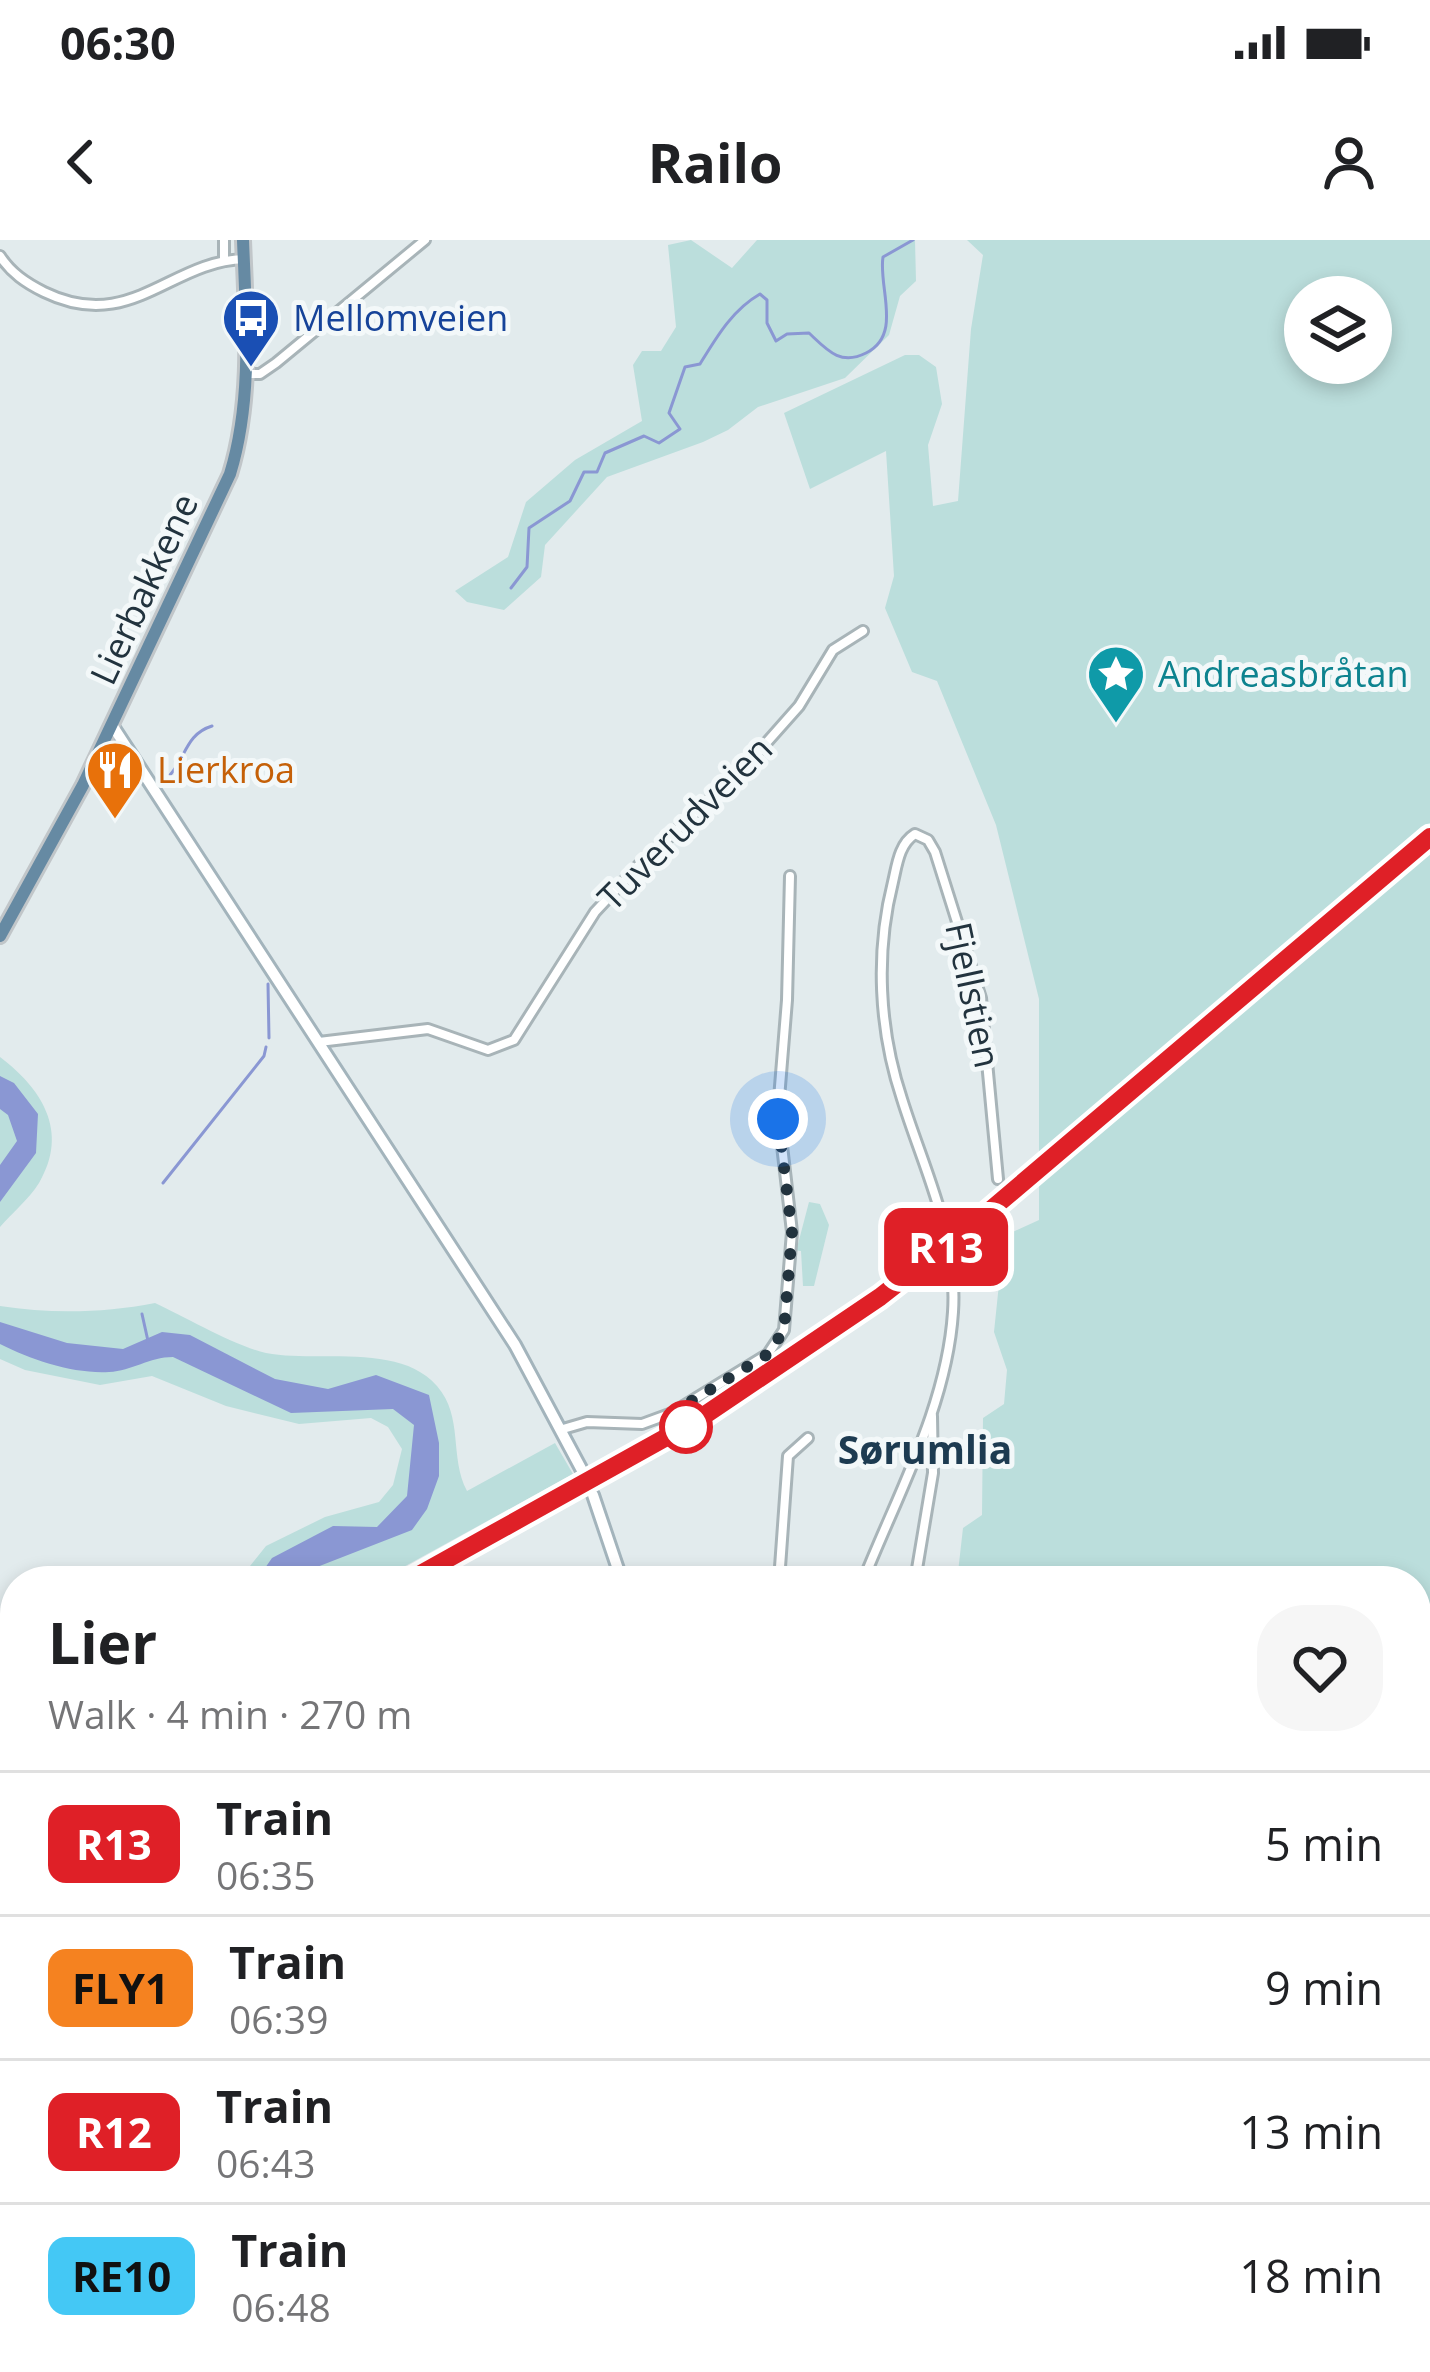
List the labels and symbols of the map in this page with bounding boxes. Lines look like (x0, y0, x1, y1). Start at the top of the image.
bus stop icon: Mellomveien (220, 287, 282, 369)
place label: Mellomveien (293, 293, 508, 342)
street label: Lierbakkene (78, 485, 209, 692)
place icon: Andreasbråtan (1085, 643, 1147, 725)
place label: Andreasbråtan (1158, 649, 1409, 698)
street label: Tuverudveien (587, 725, 783, 921)
restaurant icon: Lierkroa (84, 739, 146, 821)
place label: Lierkroa (157, 745, 295, 794)
street label: Fjellstien (934, 918, 1013, 1072)
your location (748, 1089, 808, 1149)
line badge: R13 (877, 1208, 1015, 1286)
unlabelled marker (661, 1402, 711, 1452)
district label: Sørumlia (838, 1422, 1012, 1475)

